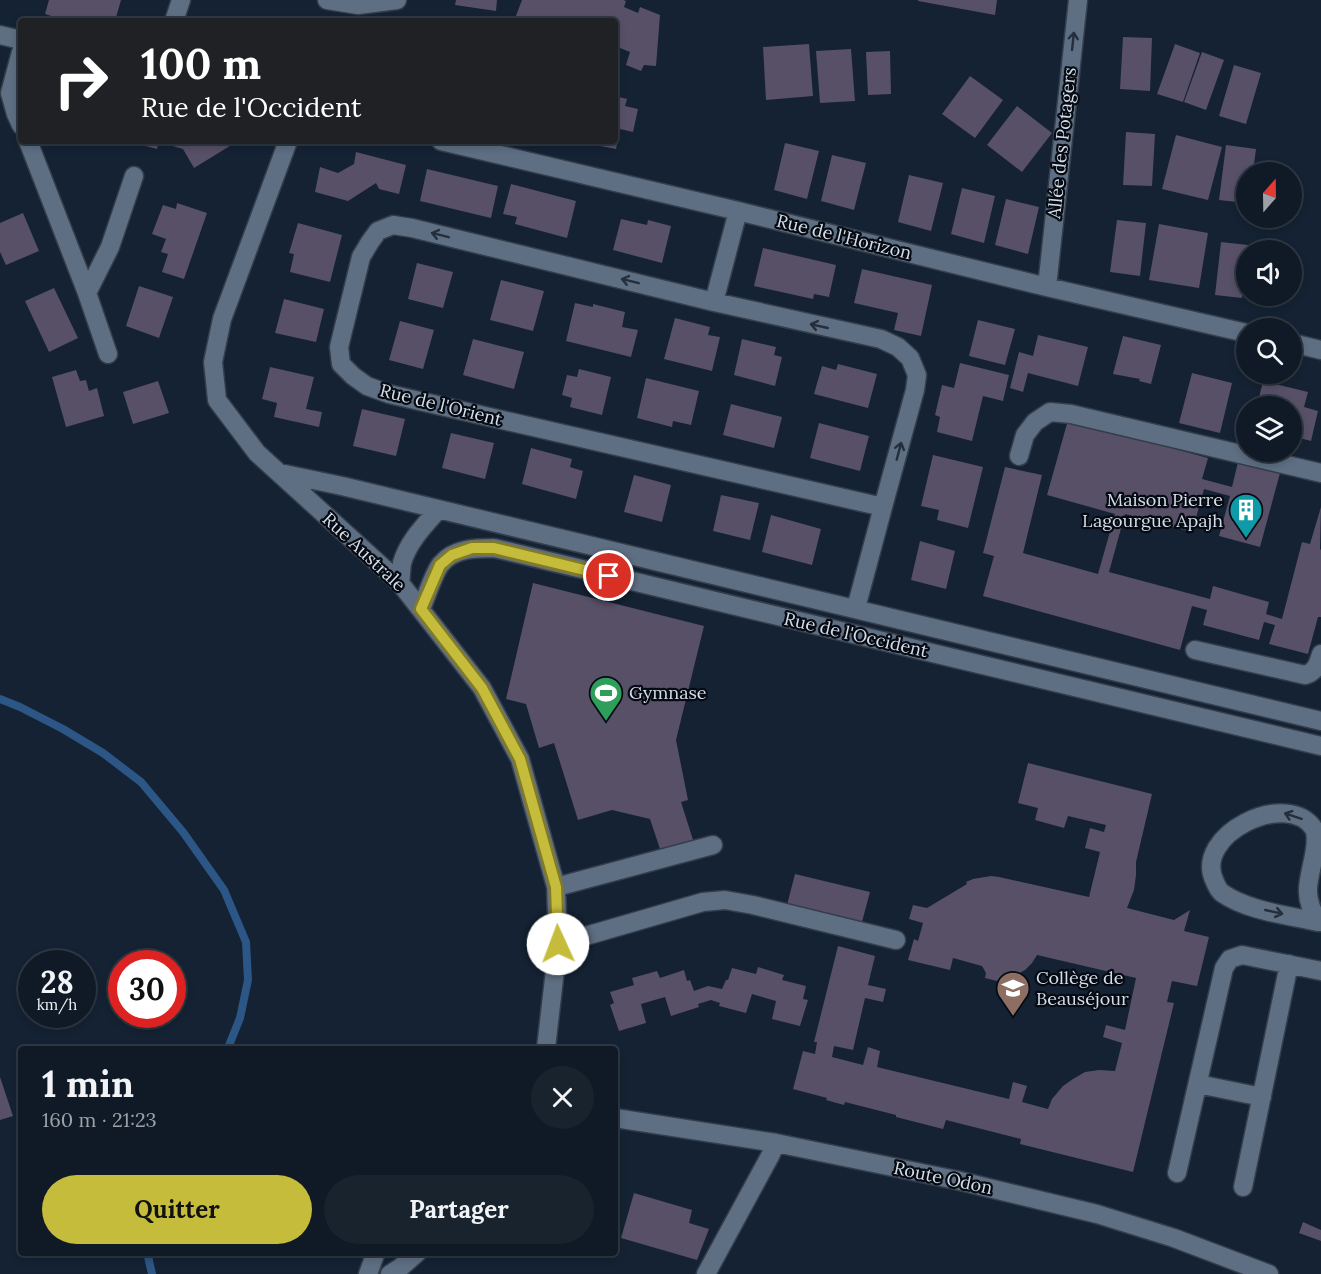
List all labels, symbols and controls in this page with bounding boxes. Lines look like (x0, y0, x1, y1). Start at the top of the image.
one-way arrow (1068, 31, 1079, 51)
text: 100 m (141, 37, 261, 91)
icon: right (42, 42, 120, 120)
street label: Allée des Potagers (1042, 66, 1081, 221)
text: Rue de l'Occident (141, 90, 362, 124)
north arrow (1236, 162, 1302, 228)
map controls (1236, 162, 1302, 462)
street label: Rue de l'Horizon (774, 209, 914, 264)
one-way arrow (431, 228, 450, 240)
button: sound (1236, 240, 1302, 306)
one-way arrow (620, 275, 639, 287)
button: search (1236, 318, 1302, 384)
one-way arrow (810, 319, 829, 331)
street label: Rue de l'Orient (378, 378, 505, 431)
button: layers (1236, 396, 1302, 462)
one-way arrow (894, 442, 905, 461)
place label: Maison Pierre Lagourgue Apajh (1082, 488, 1223, 532)
building icon: Maison Pierre Lagourgue Apajh (1228, 492, 1264, 539)
street label: Rue Australe (318, 507, 411, 596)
pin (583, 550, 634, 601)
icon: arrive (592, 559, 625, 592)
street label: Rue de l'Occident (782, 607, 930, 662)
sports icon: Gymnase (588, 675, 624, 722)
place label: Gymnase (629, 681, 707, 704)
one-way arrow (1284, 810, 1303, 821)
one-way arrow (1264, 906, 1283, 918)
position arrow (526, 912, 590, 976)
speed limit sign: 30 (108, 950, 186, 1028)
text: 28 (40, 963, 74, 1001)
place label: Collège de Beauséjour (1036, 966, 1129, 1010)
school or university icon: Collège de Beauséjour (995, 970, 1031, 1017)
text: km/h (37, 995, 77, 1014)
text: 1 min (42, 1061, 134, 1107)
button: close (531, 1066, 594, 1129)
text: 160 m · 21:23 (42, 1107, 157, 1132)
street label: Route Odon (892, 1156, 995, 1199)
button: Quitter (42, 1175, 312, 1244)
button: Partager (324, 1175, 594, 1244)

